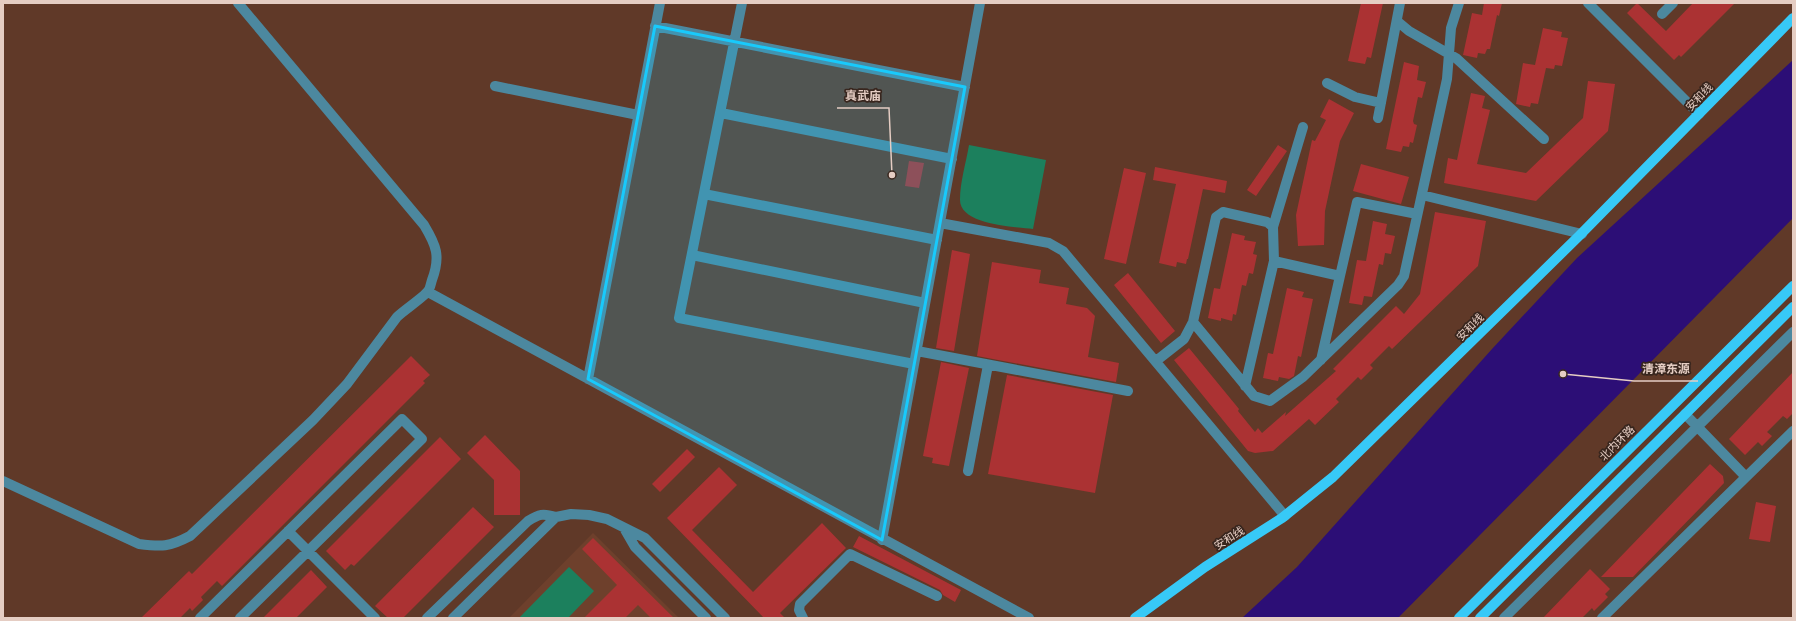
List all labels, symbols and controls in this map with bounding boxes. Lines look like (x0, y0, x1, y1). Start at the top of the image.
street label: 安和线 (1683, 81, 1715, 113)
callout: 真武庙 (837, 84, 889, 108)
text: 真武庙 (845, 89, 881, 103)
street label: 安和线 (1454, 311, 1486, 343)
callout: 清漳东源 (1634, 357, 1698, 381)
text: 清漳东源 (1642, 362, 1690, 376)
street label: 北内环路 (1597, 423, 1637, 463)
street label: 安和线 (1212, 524, 1246, 552)

